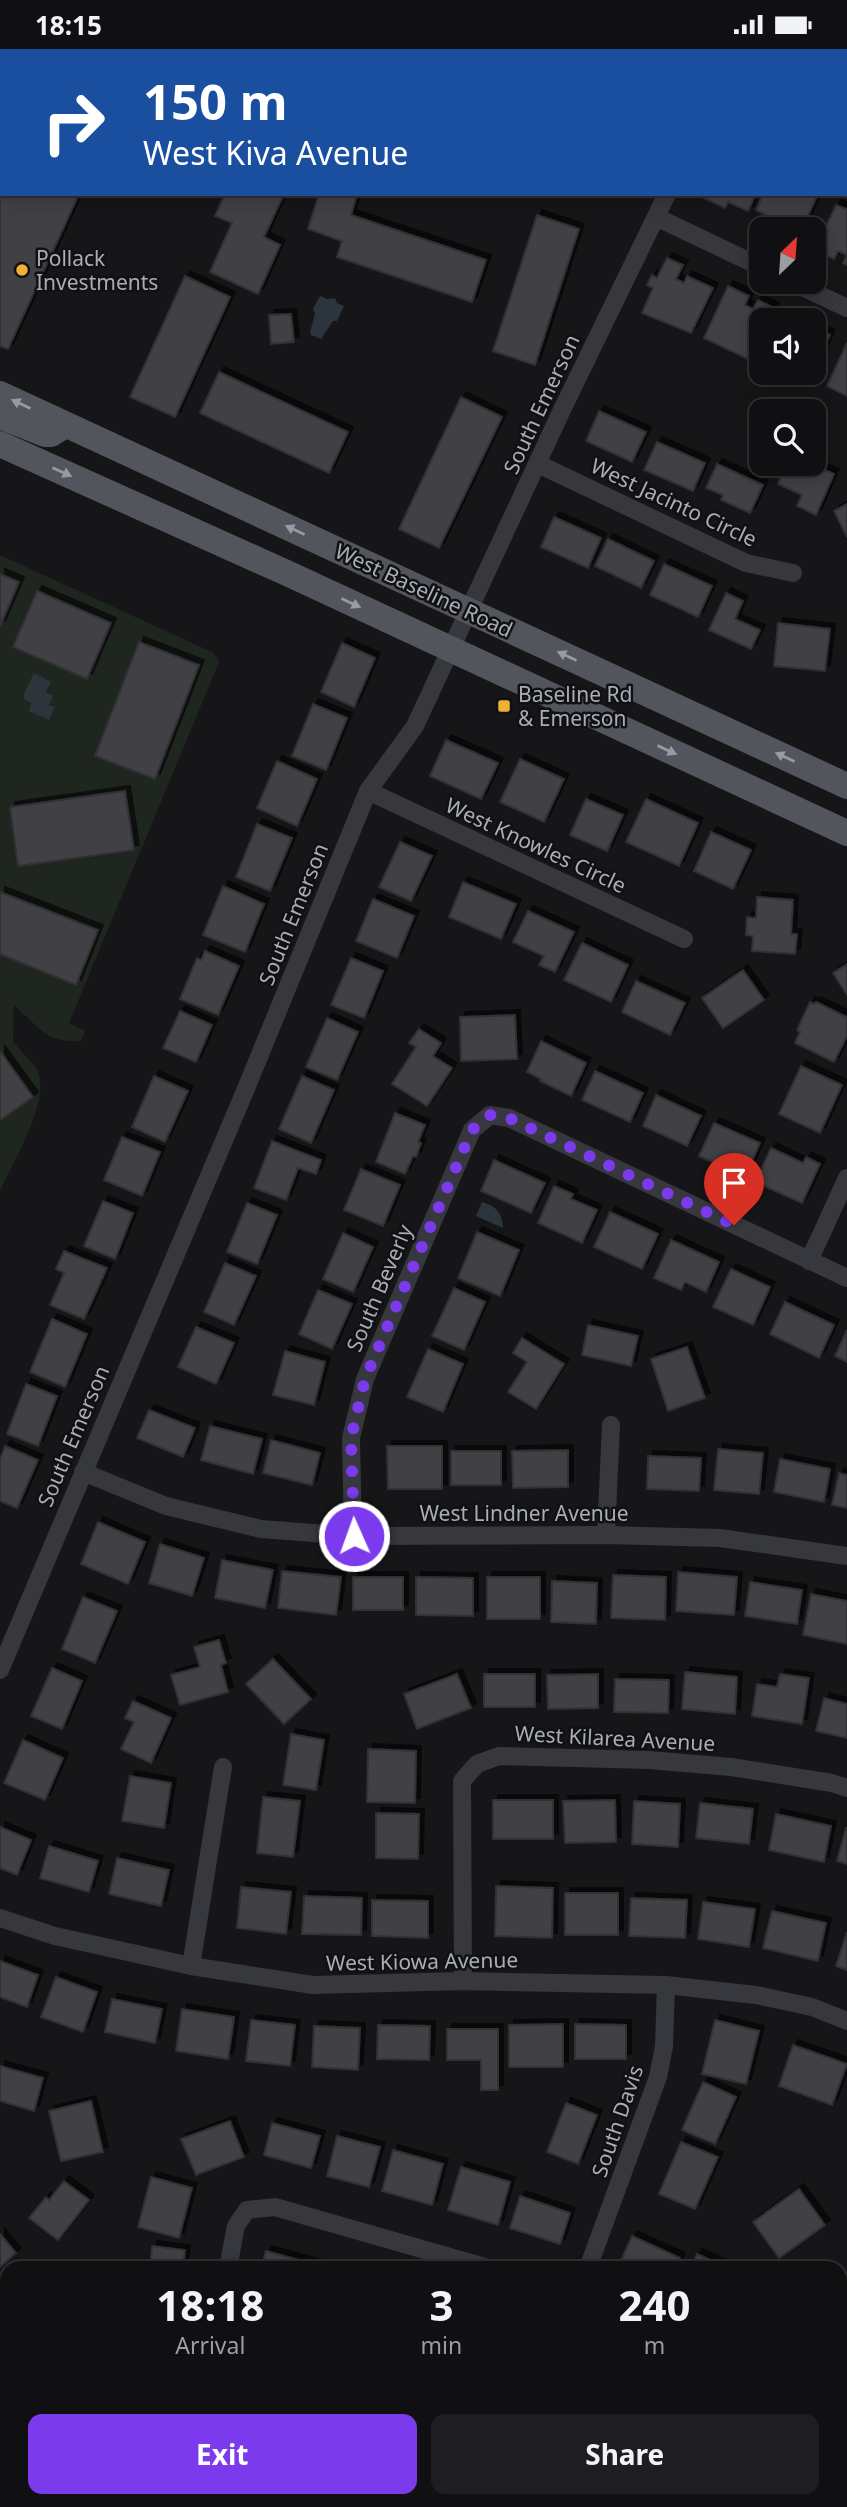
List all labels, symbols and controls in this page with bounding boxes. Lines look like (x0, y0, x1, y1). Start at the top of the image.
text: 18:15 (35, 7, 102, 43)
text: 150 m (143, 68, 288, 134)
icon: right (28, 77, 119, 168)
text: West Kiva Avenue (143, 131, 408, 174)
north arrow (749, 217, 826, 294)
map controls (749, 217, 826, 476)
place label: Pollack Investments (36, 244, 158, 296)
marker: Pollack Investments (14, 262, 30, 278)
button: sound (749, 308, 826, 385)
street label: South Emerson (496, 330, 586, 478)
one-way arrow (11, 398, 31, 409)
button: search (749, 399, 826, 476)
street label: West Jacinto Circle (586, 451, 762, 553)
one-way arrow (52, 466, 72, 478)
one-way arrow (284, 524, 305, 535)
street label: West Baseline Road (331, 537, 517, 643)
one-way arrow (341, 597, 361, 609)
one-way arrow (557, 650, 577, 662)
place label: Baseline Rd & Emerson (518, 680, 632, 732)
marker: Baseline Rd & Emerson (496, 698, 512, 714)
one-way arrow (657, 744, 677, 756)
one-way arrow (775, 751, 795, 763)
street label: West Knowles Circle (441, 791, 631, 899)
street label: South Emerson (252, 839, 334, 989)
pin (704, 1153, 764, 1225)
icon: arrive (715, 1164, 753, 1202)
street label: South Beverly (340, 1220, 418, 1356)
street label: South Emerson (31, 1361, 115, 1511)
position arrow (317, 1499, 391, 1573)
street label: West Lindner Avenue (419, 1499, 629, 1527)
street label: West Kilarea Avenue (514, 1719, 716, 1757)
street label: West Kiowa Avenue (326, 1945, 518, 1977)
street label: South Davis (585, 2061, 649, 2181)
text: 18:18 (156, 2276, 264, 2333)
text: 3 (429, 2276, 453, 2333)
text: 240 (619, 2276, 691, 2333)
text: Arrival (175, 2329, 245, 2361)
text: min (421, 2329, 462, 2361)
text: m (644, 2329, 665, 2361)
button: Exit (28, 2414, 417, 2494)
button: Share (431, 2414, 819, 2494)

